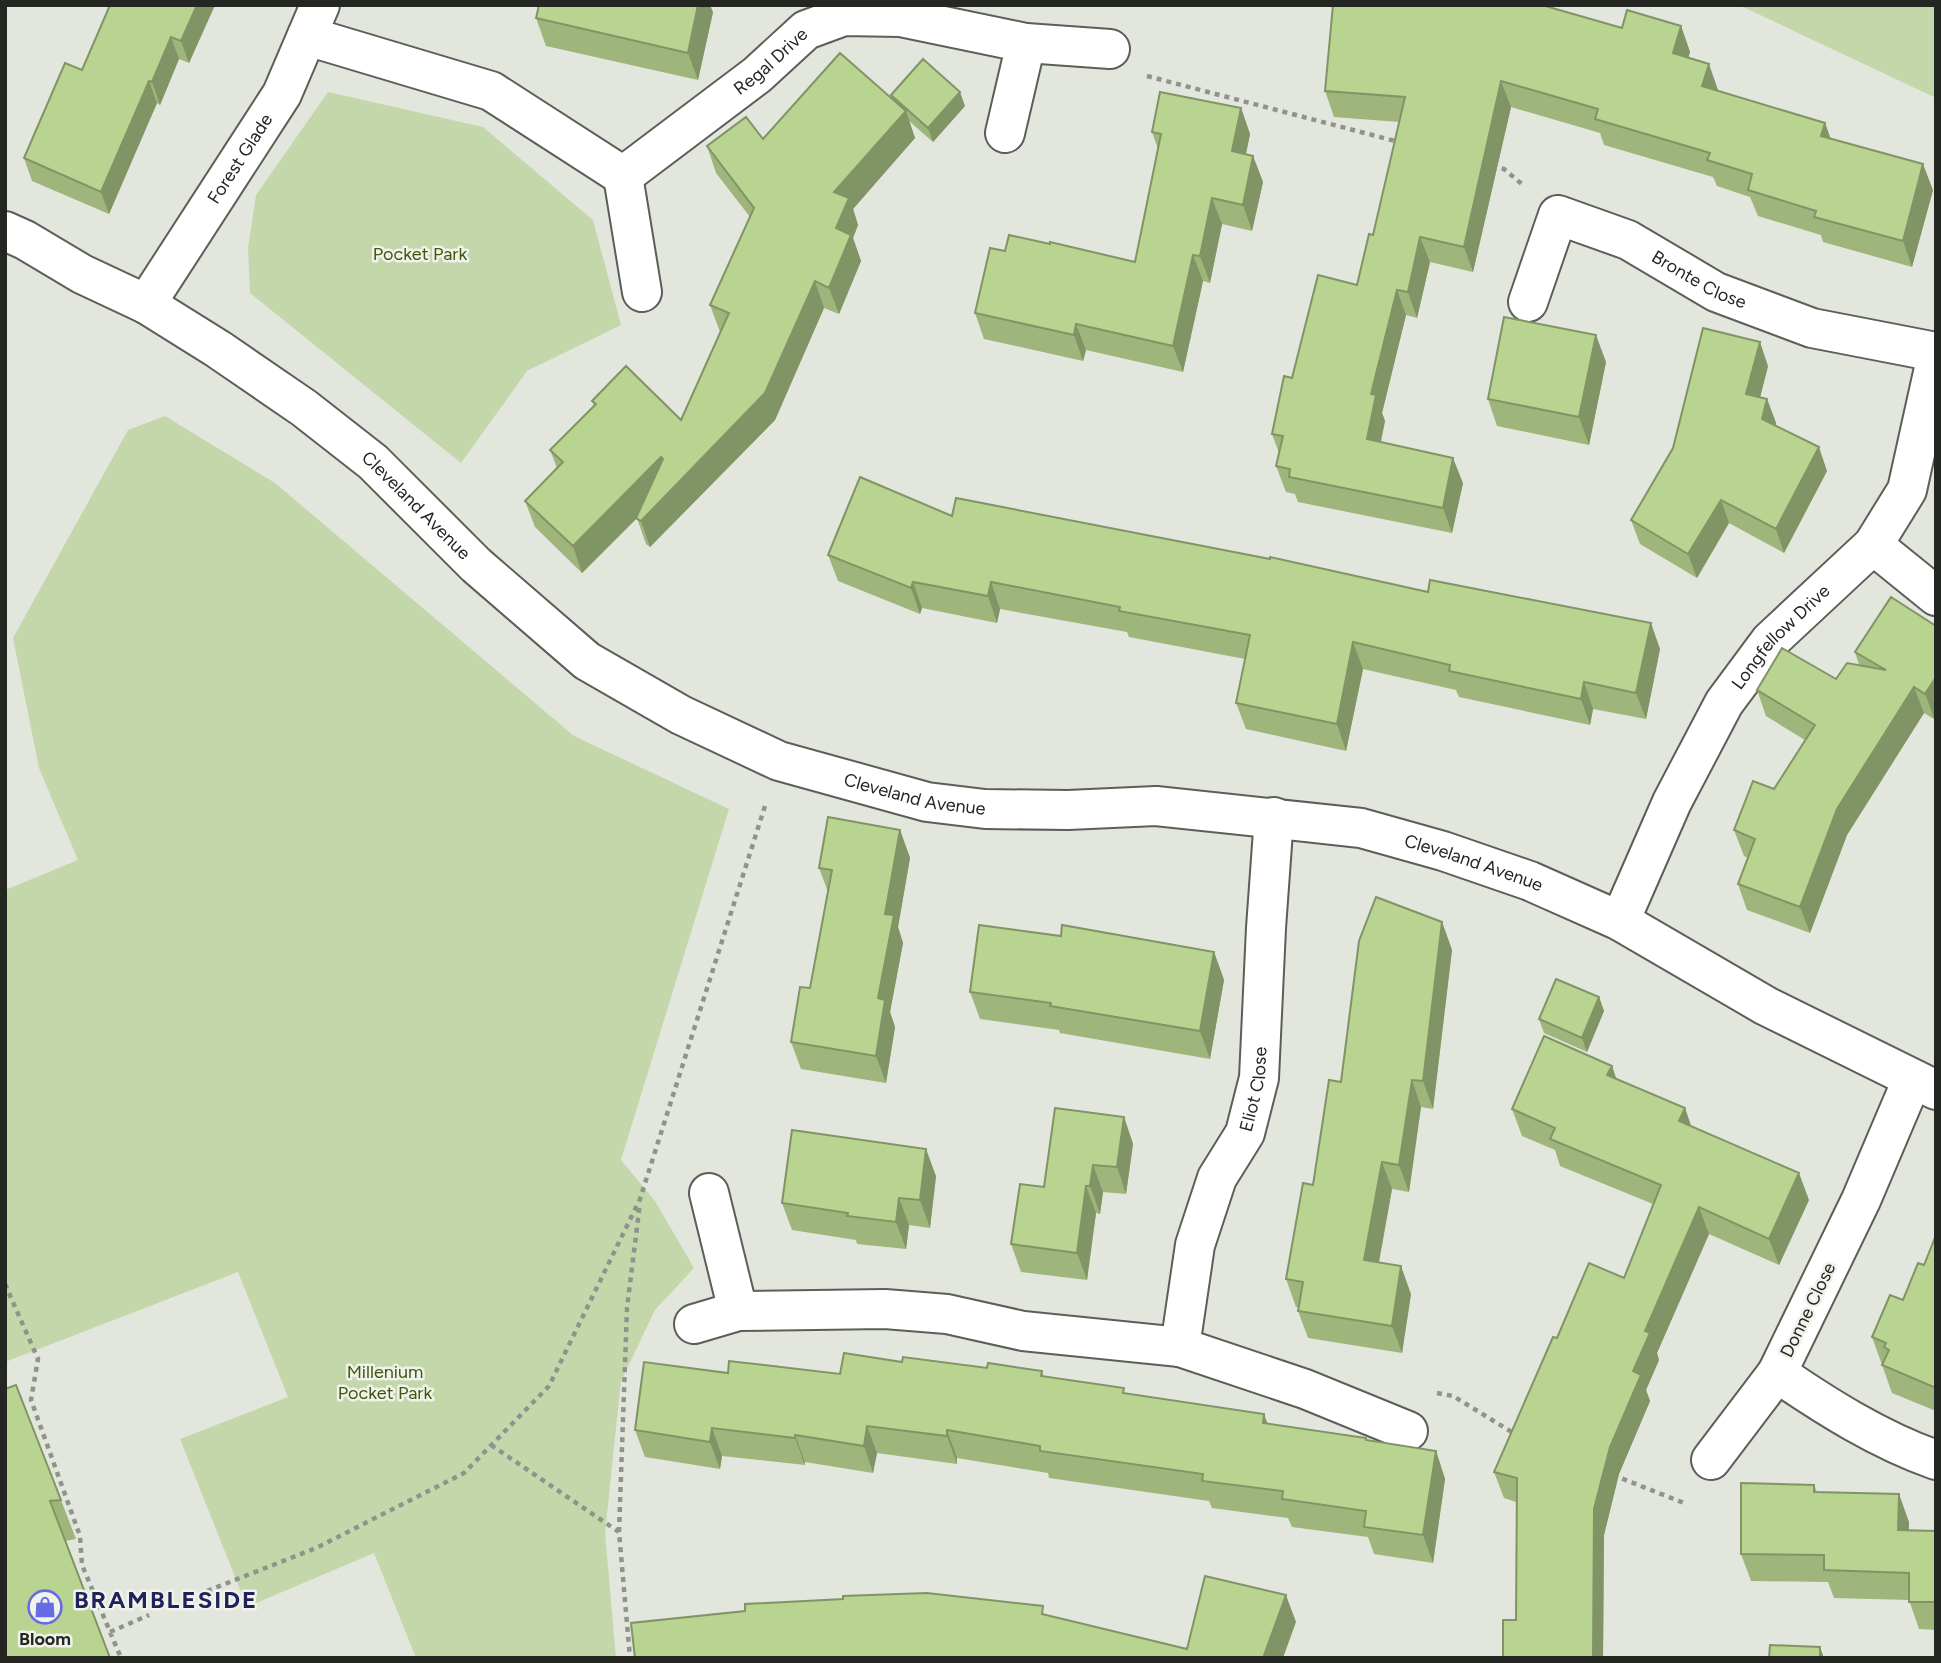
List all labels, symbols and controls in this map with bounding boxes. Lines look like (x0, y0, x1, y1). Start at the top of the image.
street label: Regal Drive (729, 23, 812, 100)
street label: Forest Glade (203, 109, 277, 208)
park label: Pocket Park (373, 243, 467, 265)
street label: Bronte Close (1648, 246, 1750, 313)
street label: Cleveland Avenue (357, 446, 475, 564)
street label: Longfellow Drive (1727, 580, 1834, 694)
street label: Cleveland Avenue (841, 768, 987, 820)
street label: Cleveland Avenue (1402, 830, 1546, 896)
street label: Eliot Close (1235, 1046, 1271, 1134)
street label: Donne Close (1776, 1259, 1840, 1361)
park label: Millenium Pocket Park (338, 1361, 432, 1404)
district label: BRAMBLESIDE (74, 1585, 258, 1614)
shop icon: Bloom (26, 1588, 64, 1626)
place label: Bloom (19, 1628, 71, 1650)

